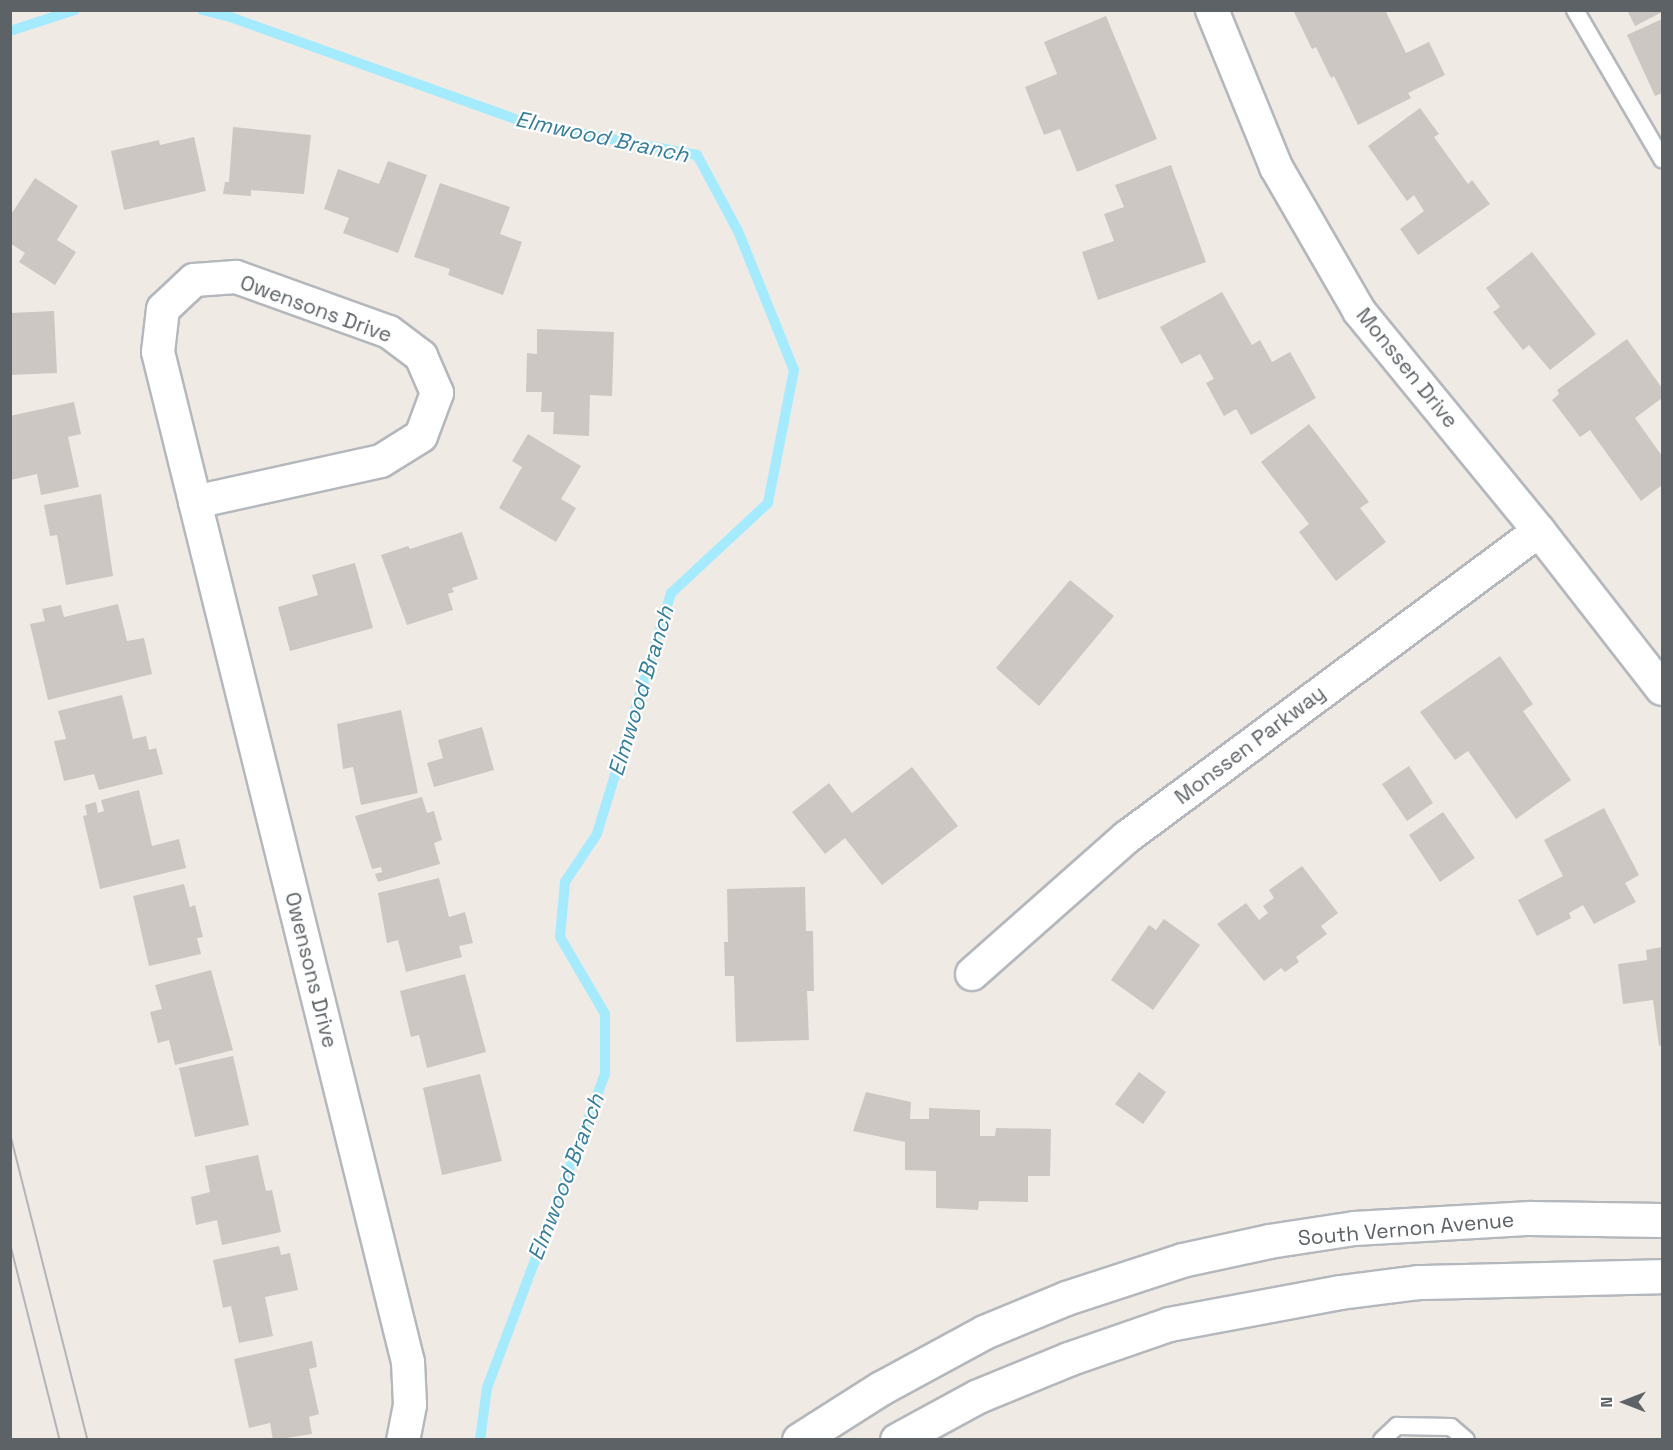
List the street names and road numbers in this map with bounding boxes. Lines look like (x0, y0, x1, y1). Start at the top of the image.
street label: Owensons Drive (237, 270, 395, 348)
street label: Monssen Drive (1351, 303, 1463, 433)
street label: Monssen Parkway (1170, 680, 1330, 810)
street label: Owensons Drive (279, 889, 343, 1051)
street label: South Vernon Avenue (1297, 1207, 1515, 1251)

